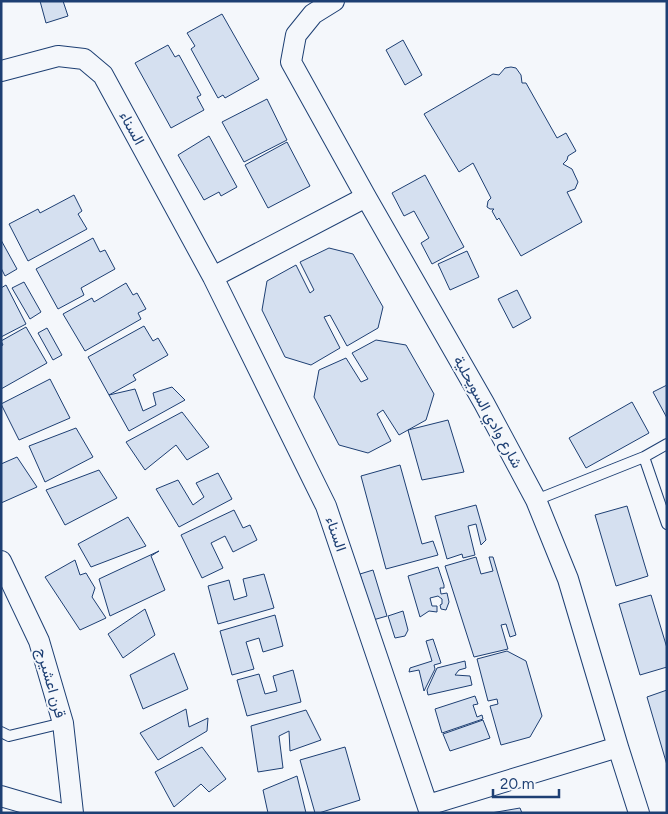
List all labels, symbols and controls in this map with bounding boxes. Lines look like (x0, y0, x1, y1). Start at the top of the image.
street label: السناء (116, 108, 148, 148)
street label: شارع وادي السويحلية (446, 353, 526, 473)
street label: السناء (322, 514, 350, 554)
street label: قرن اعشيرج (31, 646, 70, 721)
scale bar (493, 766, 559, 798)
text: 20 m (500, 775, 534, 793)

